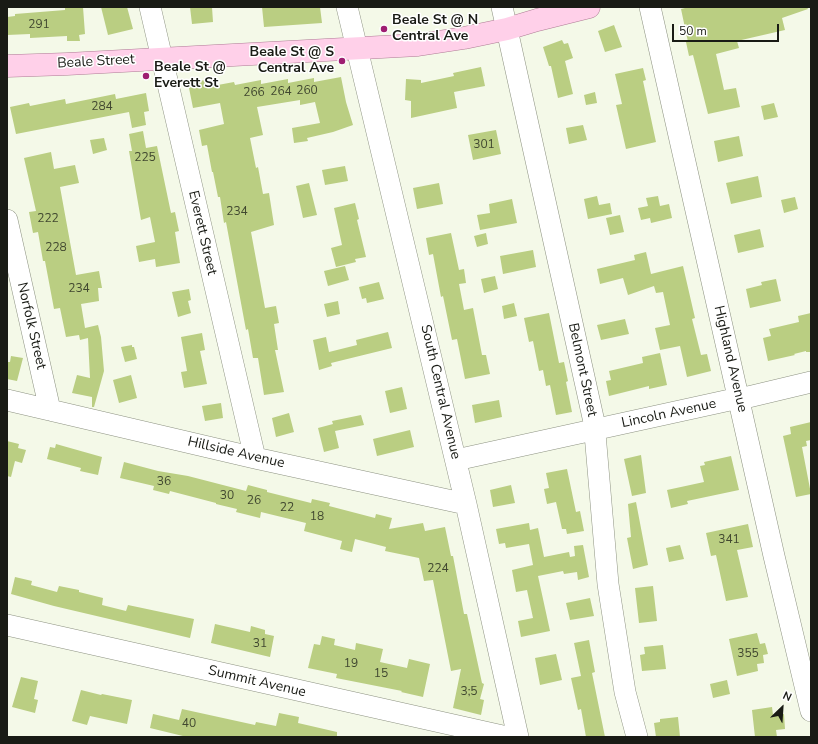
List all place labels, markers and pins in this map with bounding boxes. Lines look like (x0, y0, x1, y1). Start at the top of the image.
place label: Beale St @ N Central Ave (392, 13, 478, 46)
marker: Beale St @ N Central Ave (379, 24, 389, 34)
place label: Beale St @ S Central Ave (250, 45, 334, 78)
marker: Beale St @ S Central Ave (337, 56, 347, 66)
place label: Beale St @ Everett St (154, 60, 226, 92)
marker: Beale St @ Everett St (141, 71, 151, 81)

